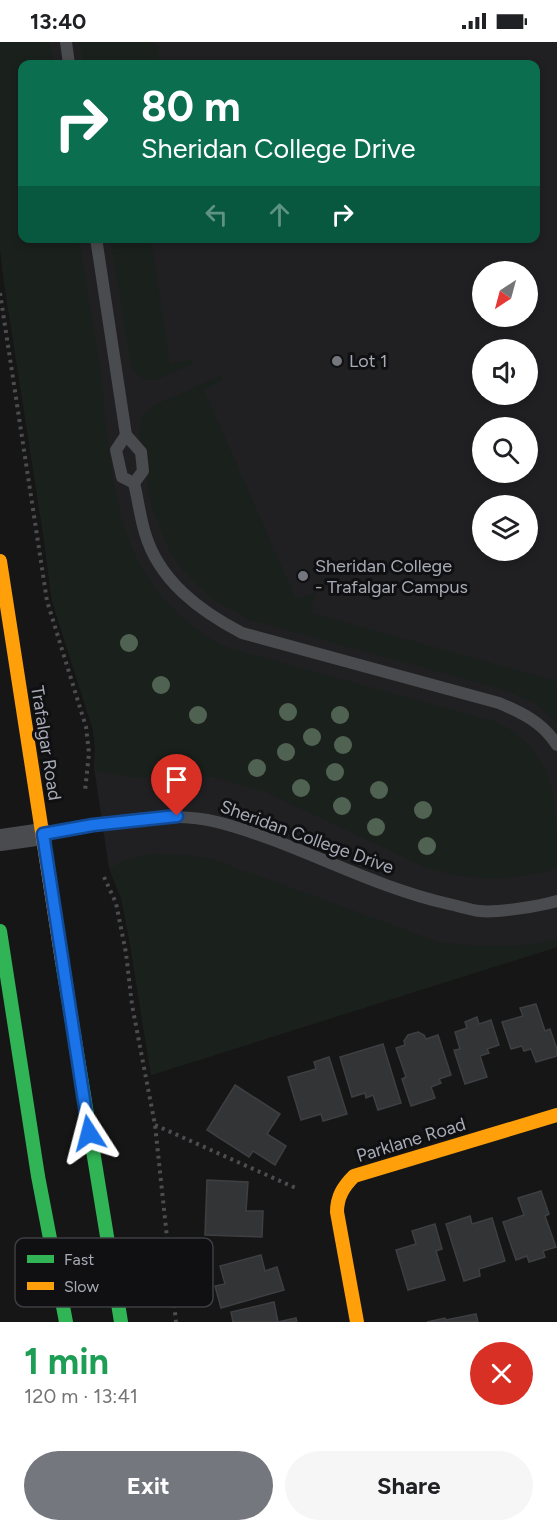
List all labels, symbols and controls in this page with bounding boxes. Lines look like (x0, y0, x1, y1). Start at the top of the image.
text: 13:40 (30, 8, 86, 35)
text: 80 m (141, 81, 241, 132)
icon: right (42, 84, 120, 162)
text: Sheridan College Drive (141, 132, 416, 165)
icon: left (200, 198, 233, 231)
icon: ahead (263, 198, 296, 231)
icon: right (326, 198, 359, 231)
north arrow (472, 261, 538, 327)
map controls (472, 261, 538, 561)
button: sound (472, 339, 538, 405)
place label: Lot 1 (349, 350, 387, 372)
marker: Lot 1 (330, 354, 344, 368)
button: search (472, 417, 538, 483)
button: layers (472, 495, 538, 561)
place label: Sheridan College - Trafalgar Campus (315, 555, 468, 598)
marker: Sheridan College - Trafalgar Campus (296, 569, 310, 583)
street label: Trafalgar Road (26, 684, 66, 802)
pin (151, 754, 202, 816)
icon: arrive (160, 763, 193, 796)
street label: Sheridan College Drive (217, 795, 397, 879)
position arrow (57, 1101, 121, 1165)
street label: Parklane Road (354, 1113, 468, 1167)
legend (15, 1238, 213, 1307)
text: Fast (64, 1250, 94, 1269)
text: Slow (64, 1277, 99, 1296)
text: 1 min (24, 1340, 109, 1383)
button: close (470, 1342, 533, 1405)
text: 120 m · 13:41 (24, 1384, 138, 1408)
button: Exit (24, 1451, 273, 1520)
button: Share (285, 1451, 533, 1520)

